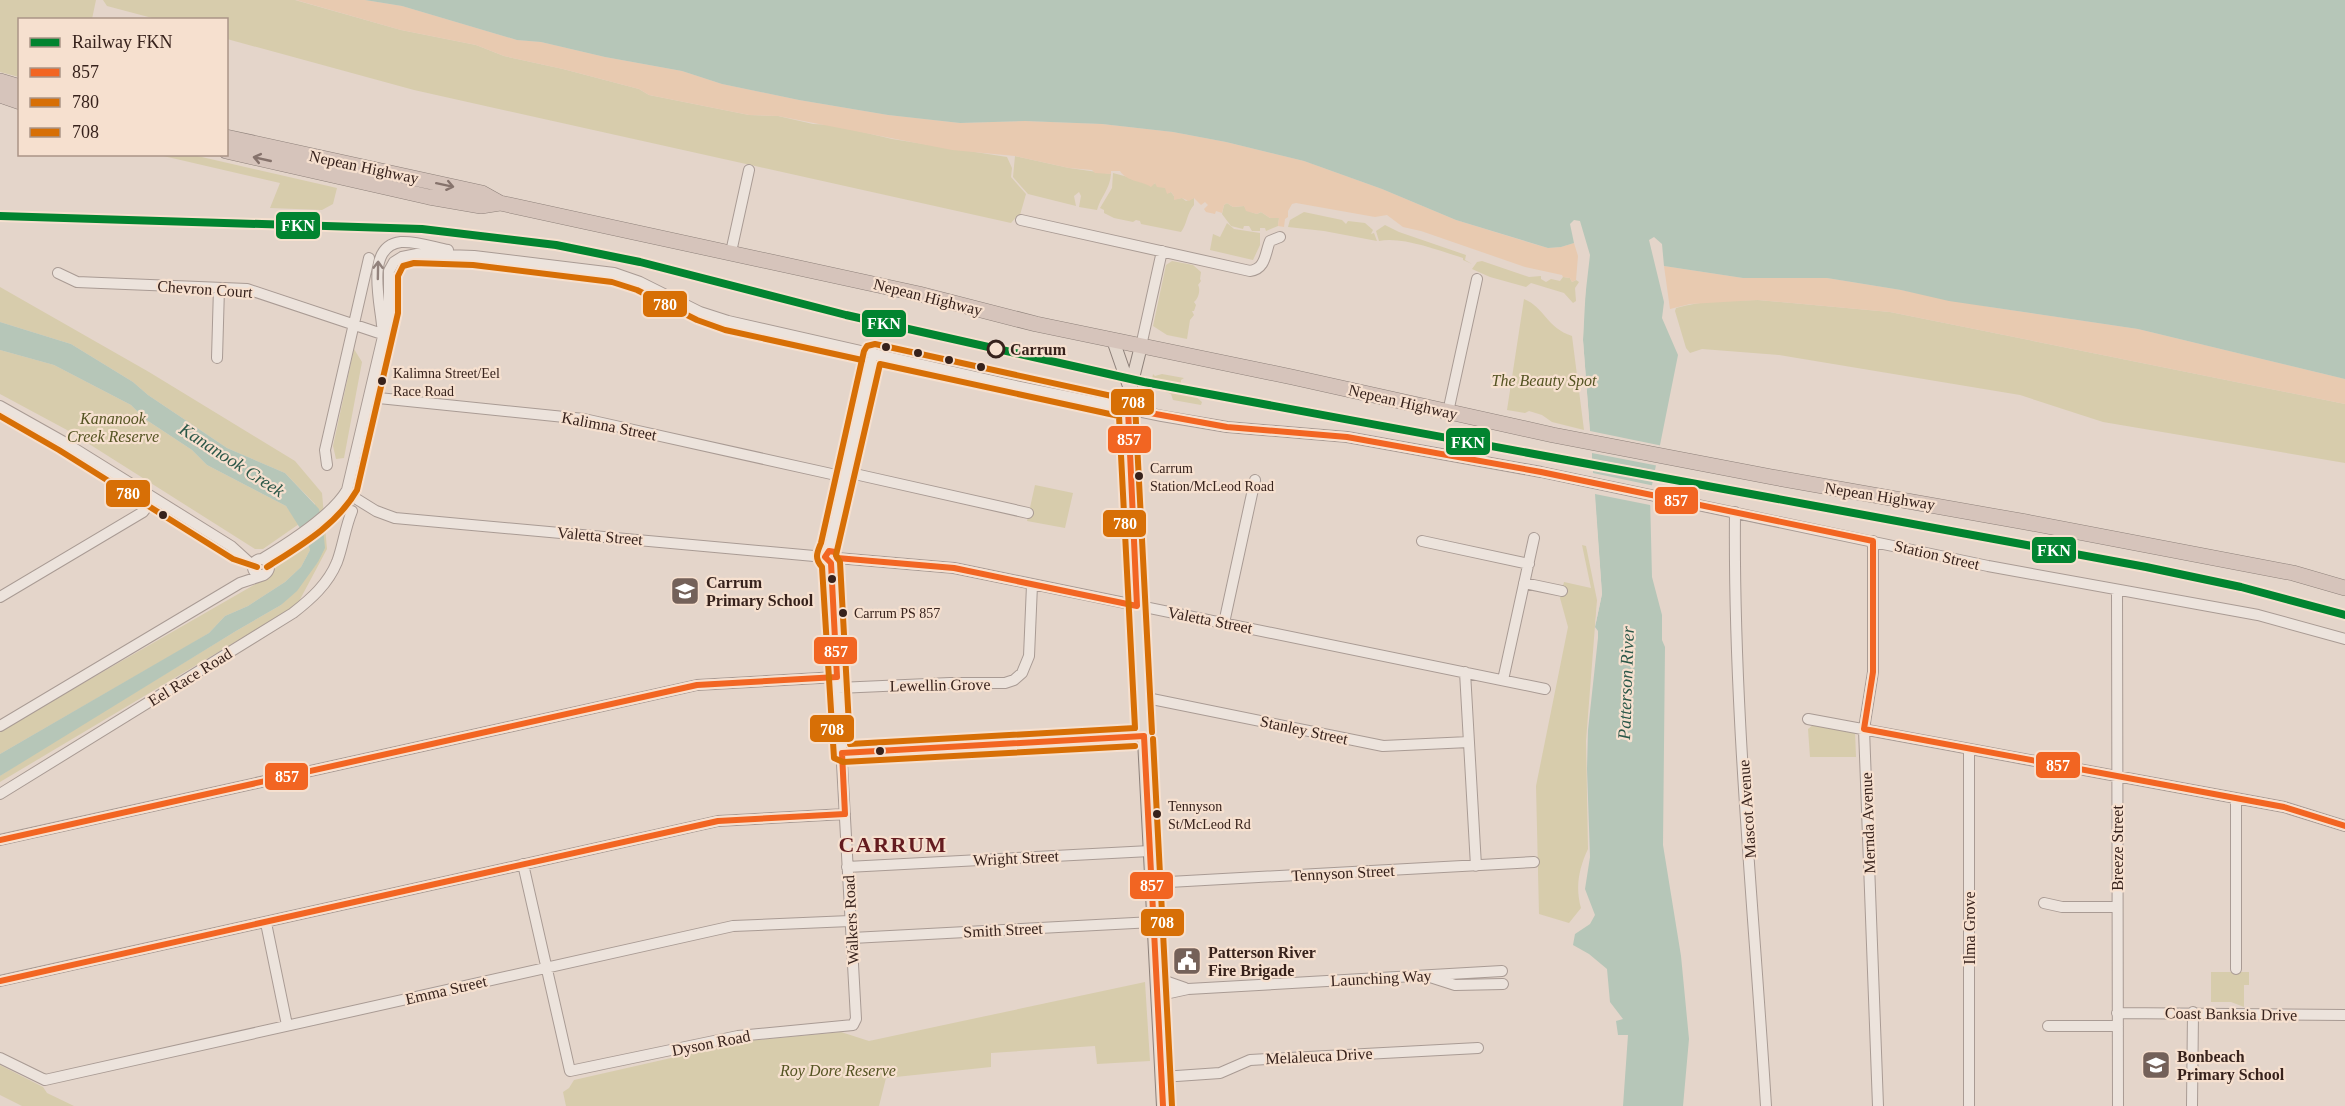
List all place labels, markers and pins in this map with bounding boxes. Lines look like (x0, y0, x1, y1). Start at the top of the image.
marker: Carrum (987, 340, 1005, 358)
unlabelled marker (880, 341, 892, 353)
place label: Carrum (1010, 341, 1067, 358)
unlabelled marker (912, 347, 924, 359)
unlabelled marker (943, 354, 955, 366)
unlabelled marker (975, 361, 987, 373)
place label: Kalimna Street/Eel Race Road (393, 366, 500, 399)
marker: Kalimna Street/Eel Race Road (376, 375, 388, 387)
place label: Carrum Station/McLeod Road (1150, 461, 1274, 494)
marker: Carrum Station/McLeod Road (1133, 470, 1145, 482)
unlabelled marker (157, 509, 169, 521)
unlabelled marker (826, 573, 838, 585)
place label: Carrum Primary School (706, 574, 814, 610)
school or university icon: Carrum Primary School (669, 575, 701, 607)
place label: Carrum PS 857 (854, 606, 940, 621)
marker: Carrum PS 857 (837, 607, 849, 619)
unlabelled marker (874, 745, 886, 757)
place label: Tennyson St/McLeod Rd (1168, 799, 1251, 832)
marker: Tennyson St/McLeod Rd (1151, 808, 1163, 820)
place label: Patterson River Fire Brigade (1208, 944, 1316, 980)
public building icon: Patterson River Fire Brigade (1171, 945, 1203, 977)
place label: Bonbeach Primary School (2177, 1048, 2285, 1084)
school or university icon: Bonbeach Primary School (2140, 1049, 2172, 1081)

